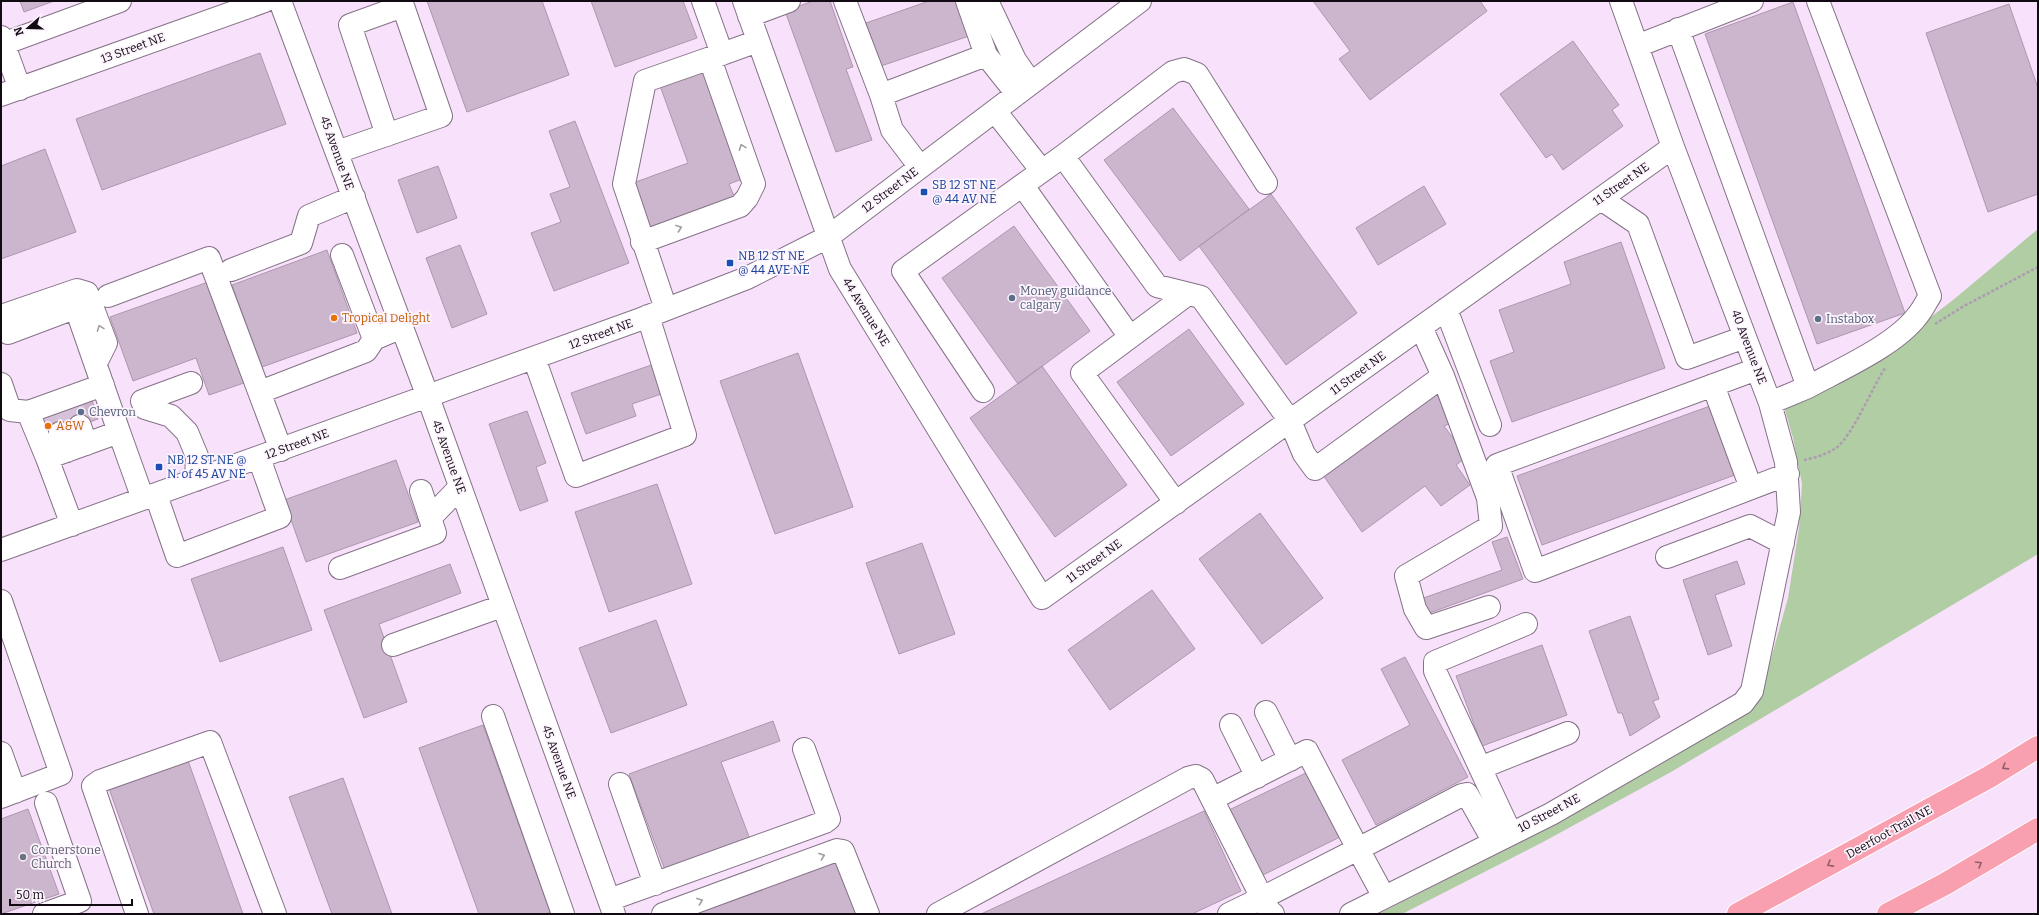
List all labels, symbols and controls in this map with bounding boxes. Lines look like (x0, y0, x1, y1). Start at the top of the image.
north arrow (8, 8, 48, 48)
text: N (11, 25, 27, 37)
street label: 13 Street NE (99, 30, 167, 66)
street label: 45 Avenue NE (317, 114, 357, 192)
one-way arrow (738, 144, 747, 151)
street label: 11 Street NE (1590, 160, 1652, 208)
street label: 12 Street NE (859, 164, 921, 216)
place label: SB 12 ST NE @ 44 AV NE (932, 178, 996, 206)
marker: SB 12 ST NE @ 44 AV NE (919, 187, 929, 197)
one-way arrow (675, 225, 682, 233)
place label: NB 12 ST NE @ 44 AVE NE (738, 249, 810, 277)
marker: NB 12 ST NE @ 44 AVE NE (725, 258, 735, 268)
street label: 44 Avenue NE (839, 275, 893, 349)
place label: Money guidance calgary (1020, 284, 1111, 312)
marker: Money guidance calgary (1007, 293, 1017, 303)
street label: 40 Avenue NE (1728, 308, 1770, 386)
place label: Tropical Delight (342, 311, 431, 325)
place label: Instabox (1826, 312, 1875, 326)
marker: Tropical Delight (329, 313, 339, 323)
marker: Instabox (1813, 314, 1823, 324)
street label: 12 Street NE (567, 316, 635, 352)
one-way arrow (97, 324, 105, 331)
street label: 11 Street NE (1327, 348, 1389, 398)
place label: Chevron (89, 405, 136, 419)
marker: Chevron (76, 407, 86, 417)
street label: 45 Avenue NE (429, 418, 469, 496)
place label: A&W (56, 419, 85, 433)
marker: A&W (43, 421, 53, 431)
street label: 12 Street NE (263, 426, 331, 462)
place label: NB 12 ST NE @ N. of 45 AV NE (167, 453, 247, 481)
marker: NB 12 ST NE @ N. of 45 AV NE (154, 462, 164, 472)
street label: 11 Street NE (1063, 536, 1125, 586)
street label: 45 Avenue NE (539, 723, 579, 801)
one-way arrow (2002, 763, 2009, 770)
street label: 10 Street NE (1516, 791, 1582, 835)
street label: Deerfoot Trail NE (1844, 803, 1934, 861)
place label: Cornerstone Church (31, 843, 101, 871)
marker: Cornerstone Church (18, 852, 28, 862)
one-way arrow (819, 852, 826, 860)
one-way arrow (1826, 859, 1834, 867)
one-way arrow (1975, 861, 1982, 868)
scale bar (10, 881, 132, 907)
text: 50 m (16, 888, 45, 902)
one-way arrow (697, 897, 704, 905)

